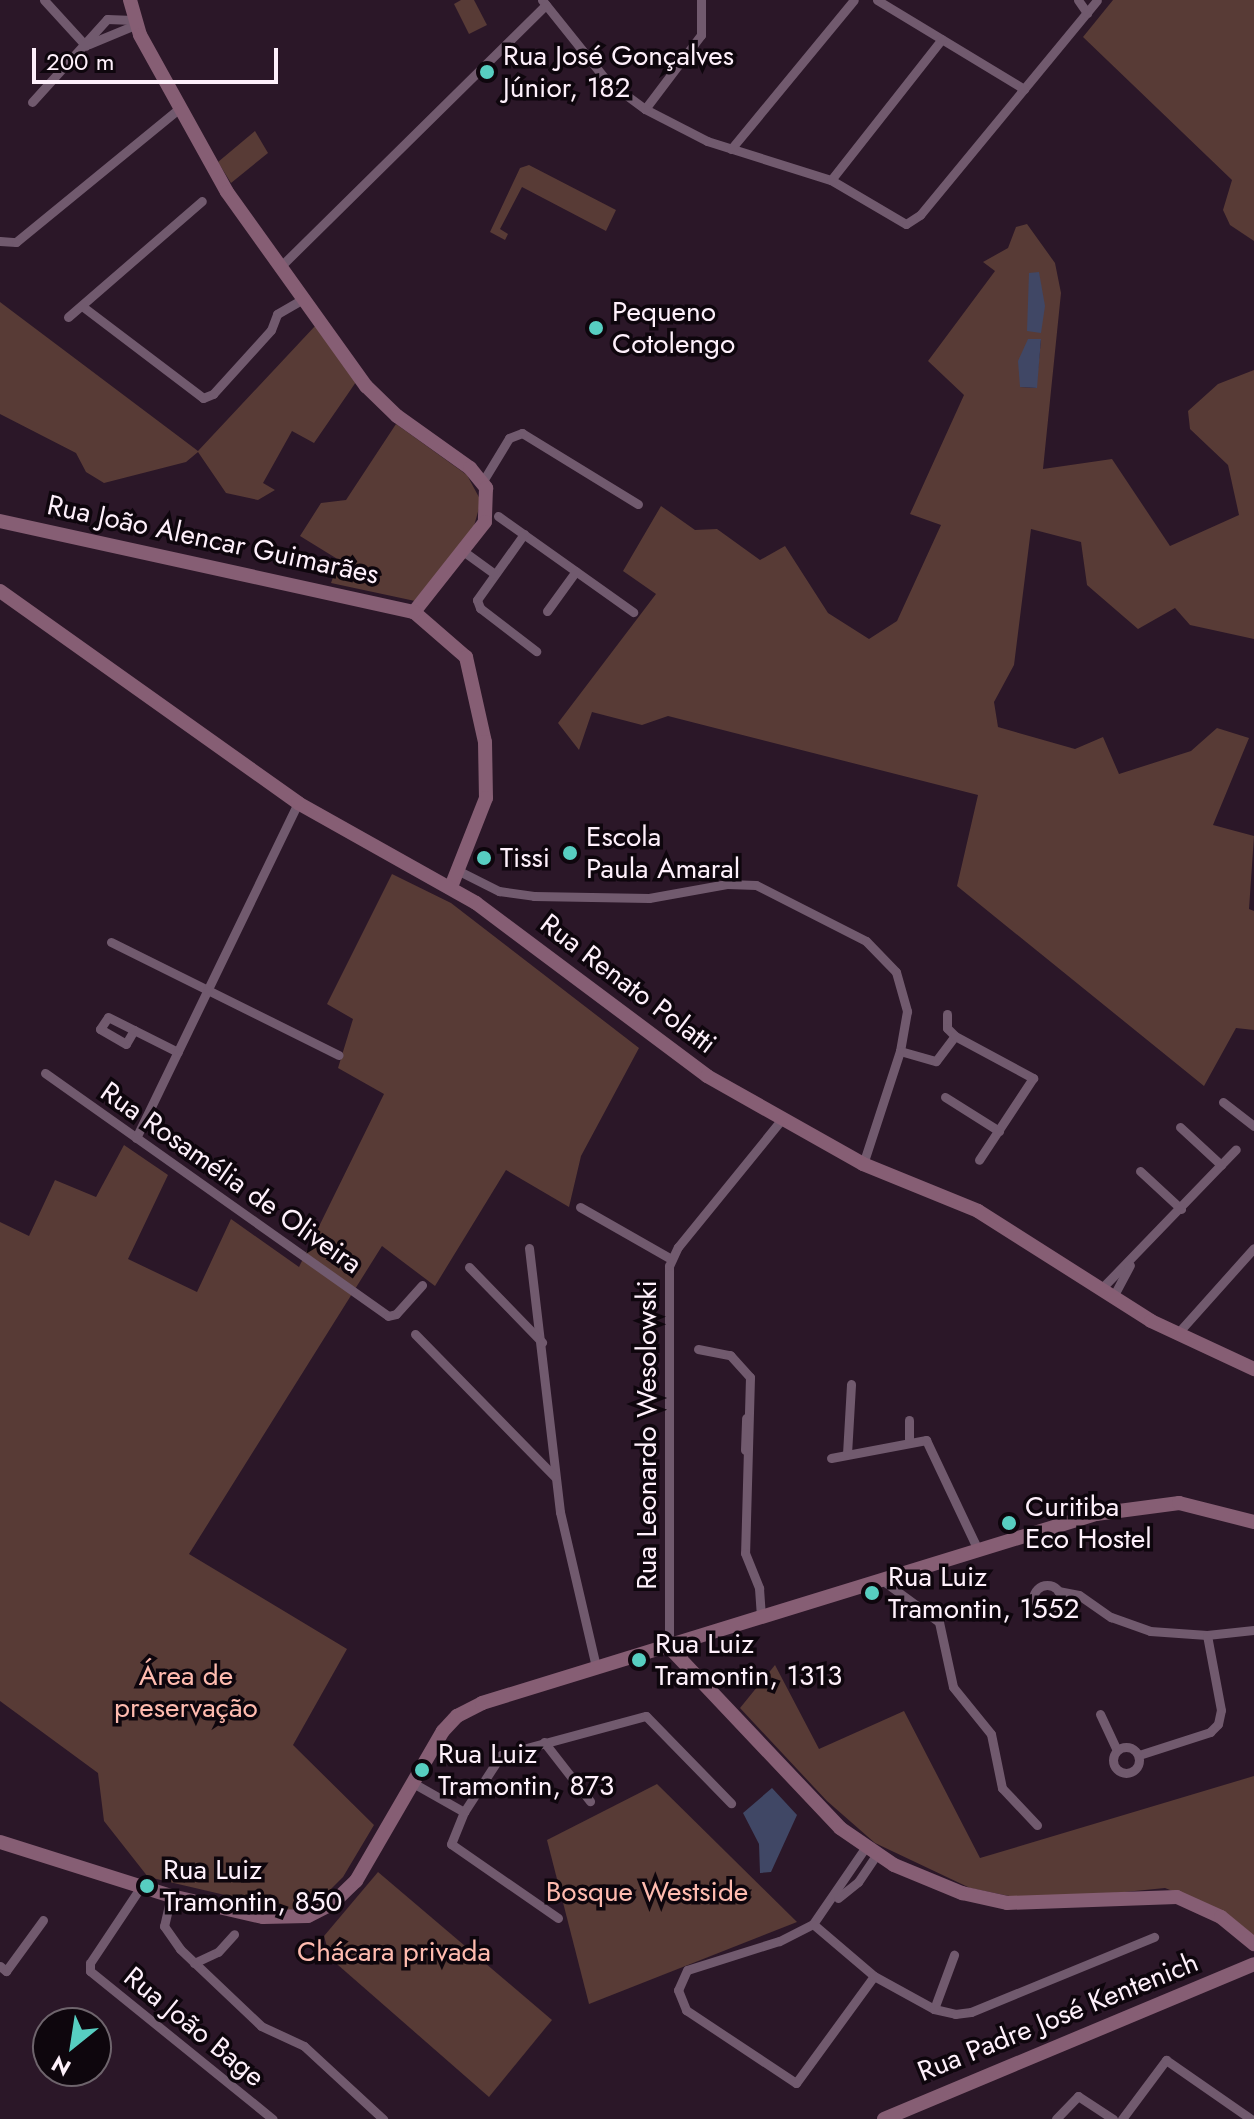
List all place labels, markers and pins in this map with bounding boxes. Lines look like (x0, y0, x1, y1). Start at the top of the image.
place label: Rua José Gonçalves Júnior, 182 (503, 39, 734, 105)
marker: Rua José Gonçalves Júnior, 182 (478, 63, 496, 81)
place label: Pequeno Cotolengo (612, 295, 735, 361)
marker: Pequeno Cotolengo (587, 319, 605, 337)
place label: Escola Paula Amaral (586, 820, 740, 886)
place label: Tissi (500, 841, 550, 875)
marker: Escola Paula Amaral (561, 844, 579, 862)
marker: Tissi (475, 849, 493, 867)
place label: Curitiba Eco Hostel (1025, 1490, 1152, 1556)
marker: Curitiba Eco Hostel (1000, 1514, 1018, 1532)
place label: Rua Luiz Tramontin, 1552 (888, 1560, 1080, 1626)
marker: Rua Luiz Tramontin, 1552 (863, 1584, 881, 1602)
place label: Rua Luiz Tramontin, 1313 (655, 1627, 842, 1693)
marker: Rua Luiz Tramontin, 1313 (630, 1651, 648, 1669)
place label: Rua Luiz Tramontin, 873 (438, 1737, 614, 1803)
marker: Rua Luiz Tramontin, 873 (413, 1761, 431, 1779)
place label: Rua Luiz Tramontin, 850 (163, 1853, 342, 1919)
marker: Rua Luiz Tramontin, 850 (138, 1877, 156, 1895)

